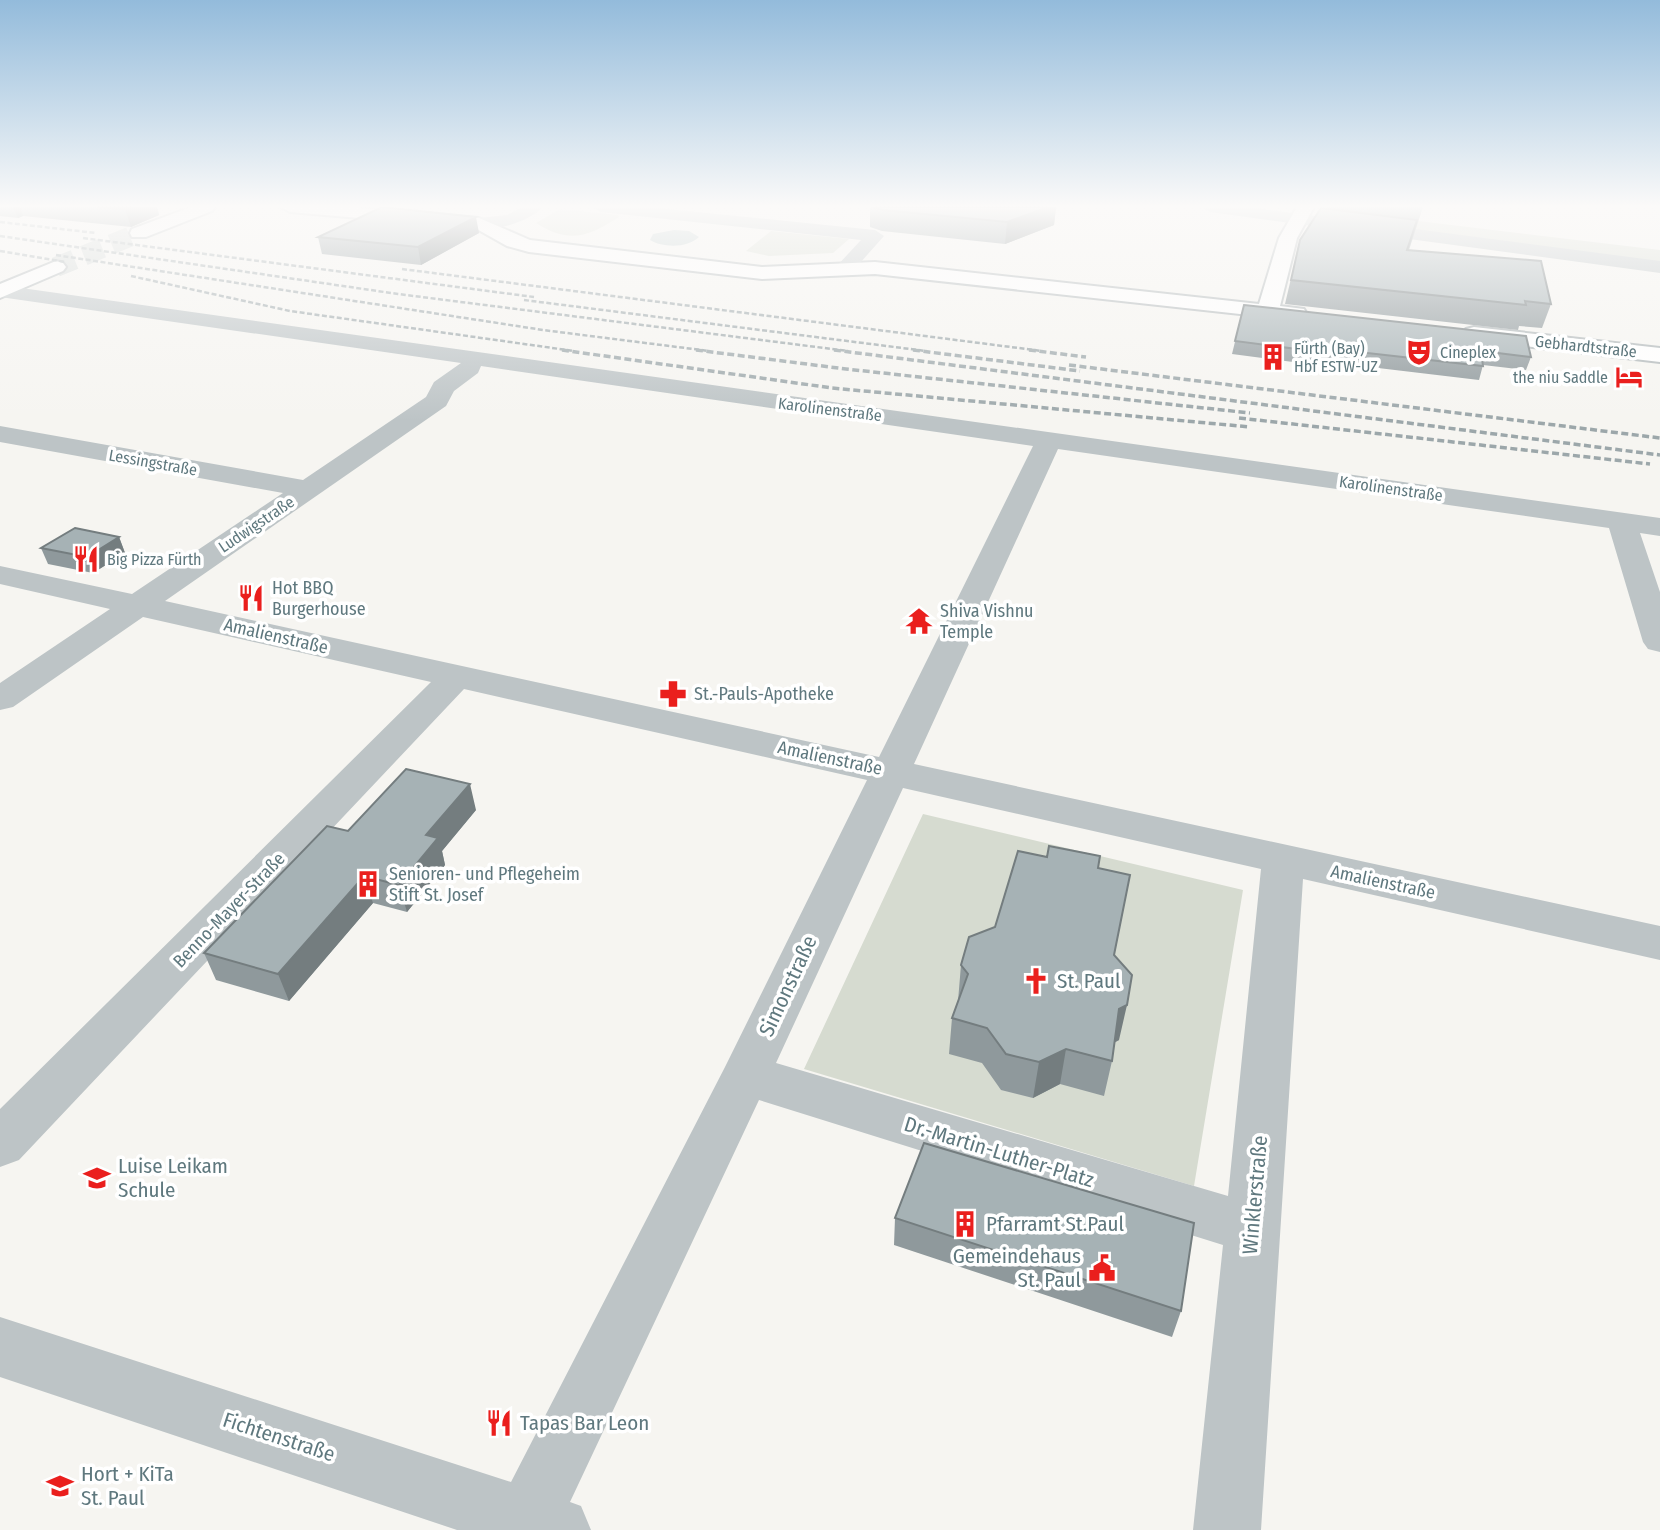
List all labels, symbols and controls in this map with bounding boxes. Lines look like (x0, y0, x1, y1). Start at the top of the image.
street label: Gebhardtstraße (1534, 332, 1638, 361)
theatre icon: Cineplex (1404, 337, 1434, 367)
place label: Fürth (Bay) Hbf ESTW-UZ (1294, 339, 1378, 376)
building icon: Fürth (Bay) Hbf ESTW-UZ (1258, 342, 1288, 372)
place label: Cineplex (1440, 343, 1496, 362)
hotel icon: the niu Saddle (1614, 362, 1644, 392)
place label: the niu Saddle (1513, 368, 1608, 387)
street label: Karolinenstraße (777, 394, 883, 425)
street label: Lessingstraße (107, 445, 199, 480)
street label: Karolinenstraße (1338, 472, 1444, 505)
street label: Ludwigstraße (215, 492, 298, 557)
restaurant icon: Big Pizza Fürth (71, 544, 101, 574)
place label: Big Pizza Fürth (107, 550, 202, 569)
place label: Hot BBQ Burgerhouse (272, 577, 366, 620)
restaurant icon: Hot BBQ Burgerhouse (236, 583, 266, 613)
place label: Shiva Vishnu Temple (940, 600, 1034, 643)
temple icon: Shiva Vishnu Temple (904, 606, 934, 636)
street label: Amalienstraße (222, 613, 330, 659)
pharmacy icon: St.-Pauls-Apotheke (658, 679, 688, 709)
place label: St.-Pauls-Apotheke (694, 683, 834, 705)
street label: Amalienstraße (776, 736, 884, 780)
street label: Benno-Mayer-Straße (168, 848, 290, 972)
street label: Amalienstraße (1329, 860, 1437, 904)
place label: Senioren- und Pflegeheim Stift St. Josef (389, 863, 580, 906)
building icon: Senioren- und Pflegeheim Stift St. Josef (353, 869, 383, 899)
street label: Simonstraße (753, 931, 823, 1041)
church icon: St. Paul (1021, 966, 1051, 996)
place label: St. Paul (1057, 968, 1121, 994)
street label: Dr.-Martin-Luther-Platz (901, 1111, 1097, 1193)
street label: Winklerstraße (1237, 1135, 1273, 1255)
place label: Luise Leikam Schule (118, 1153, 228, 1203)
school or university icon: Luise Leikam Schule (82, 1163, 112, 1193)
building icon: Pfarramt St.Paul (950, 1209, 980, 1239)
place label: Pfarramt St.Paul (986, 1211, 1124, 1237)
place label: Gemeindehaus St. Paul (953, 1243, 1081, 1293)
public building icon: Gemeindehaus St. Paul (1087, 1253, 1117, 1283)
street label: Fichtenstraße (220, 1407, 338, 1467)
restaurant icon: Tapas Bar Leon (484, 1408, 514, 1438)
place label: Tapas Bar Leon (520, 1410, 649, 1436)
place label: Hort + KiTa St. Paul (81, 1461, 174, 1511)
school or university icon: Hort + KiTa St. Paul (45, 1471, 75, 1501)

